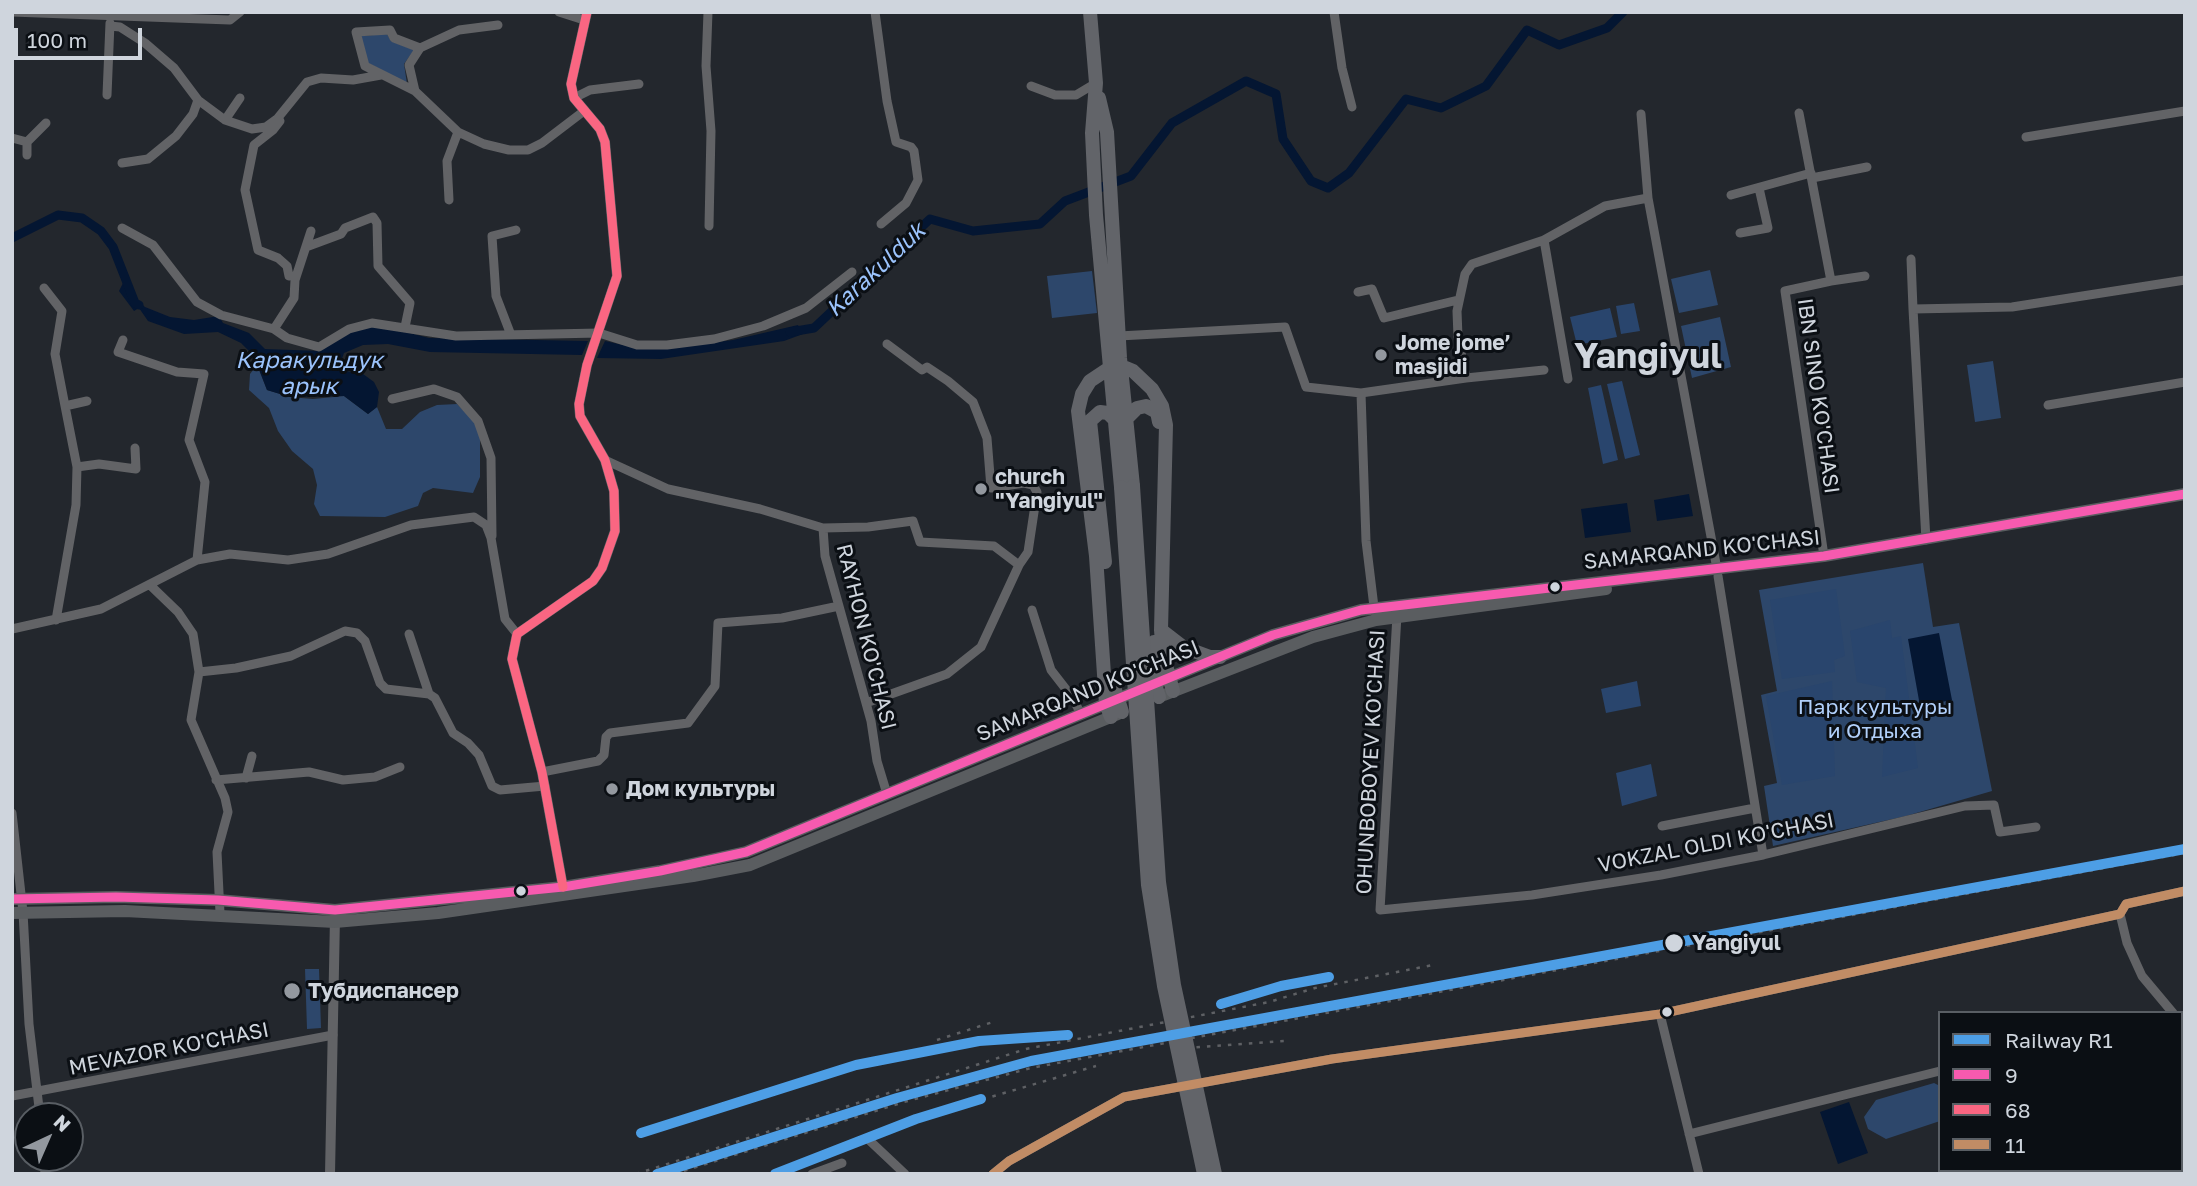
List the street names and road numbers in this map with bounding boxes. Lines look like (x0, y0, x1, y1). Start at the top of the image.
street label: IBN SINO KO'CHASI (1792, 297, 1844, 495)
street label: SAMARQAND KO'CHASI (1583, 525, 1821, 575)
street label: RAYHON KO'CHASI (831, 541, 901, 733)
street label: OHUNBOBOYEV KO'CHASI (1351, 629, 1391, 895)
street label: SAMARQAND KO'CHASI (973, 635, 1203, 747)
street label: VOKZAL OLDI KO'CHASI (1596, 808, 1836, 878)
street label: MEVAZOR KO'CHASI (67, 1017, 271, 1081)

